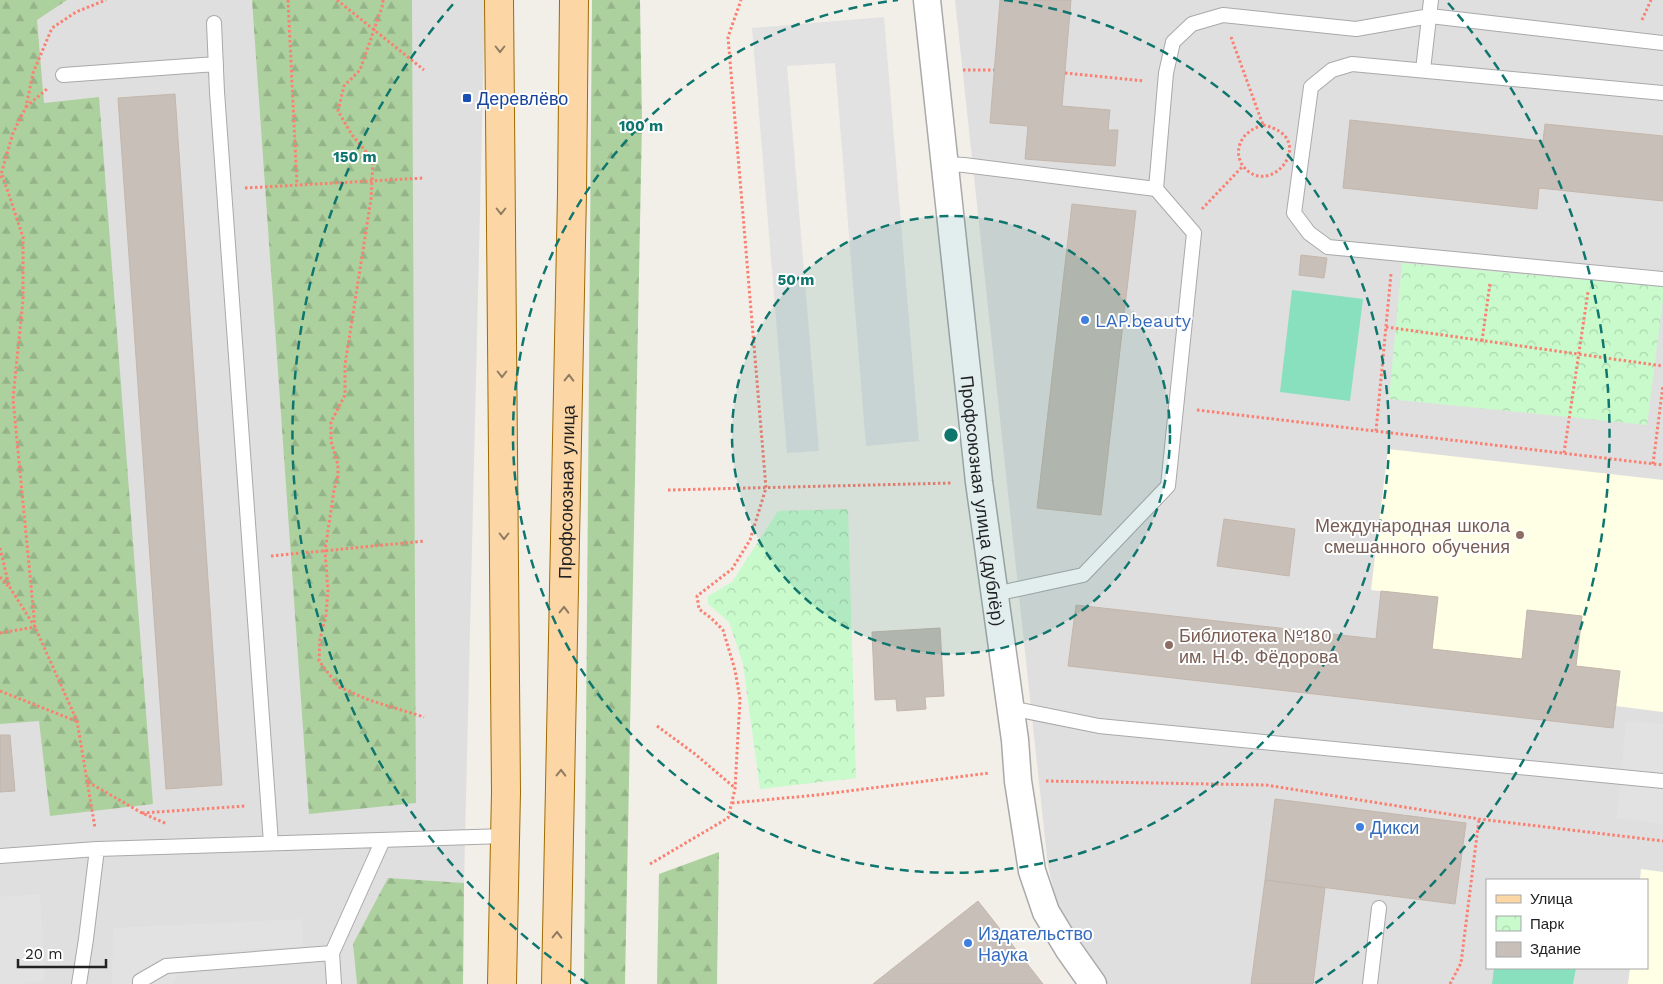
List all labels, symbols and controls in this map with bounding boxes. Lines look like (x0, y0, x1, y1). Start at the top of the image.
one-way arrow (495, 45, 505, 53)
place label: Деревлёво (477, 88, 568, 109)
marker: Деревлёво (461, 92, 473, 104)
text: 100 m (619, 117, 663, 135)
text: 150 m (333, 148, 377, 166)
one-way arrow (496, 208, 506, 215)
text: 50 m (778, 271, 814, 289)
place label: LAP.beauty (1095, 310, 1192, 331)
marker: LAP.beauty (1079, 314, 1091, 326)
one-way arrow (497, 370, 507, 378)
one-way arrow (564, 374, 574, 382)
street label: Профсоюзная улица (дублёр) (957, 374, 1010, 628)
street label: Профсоюзная улица (554, 404, 578, 579)
centre of rings (942, 426, 960, 444)
place label: Международная школа смешанного обучения (1315, 515, 1511, 557)
marker: Международная школа смешанного обучения (1514, 529, 1526, 541)
one-way arrow (499, 532, 509, 540)
one-way arrow (559, 606, 569, 614)
place label: Библиотека №180 им. Н.Ф. Фёдорова (1179, 625, 1339, 667)
marker: Библиотека №180 им. Н.Ф. Фёдорова (1163, 639, 1175, 651)
one-way arrow (555, 769, 566, 777)
place label: Дикси (1370, 817, 1419, 838)
marker: Дикси (1354, 821, 1366, 833)
legend (1486, 879, 1648, 969)
text: Улица (1530, 890, 1573, 908)
text: Парк (1530, 915, 1564, 933)
place label: Издательство Наука (978, 923, 1093, 965)
one-way arrow (552, 931, 562, 939)
scale bar (18, 936, 105, 968)
marker: Издательство Наука (962, 937, 974, 949)
text: Здание (1530, 940, 1581, 958)
text: 20 m (25, 945, 63, 963)

